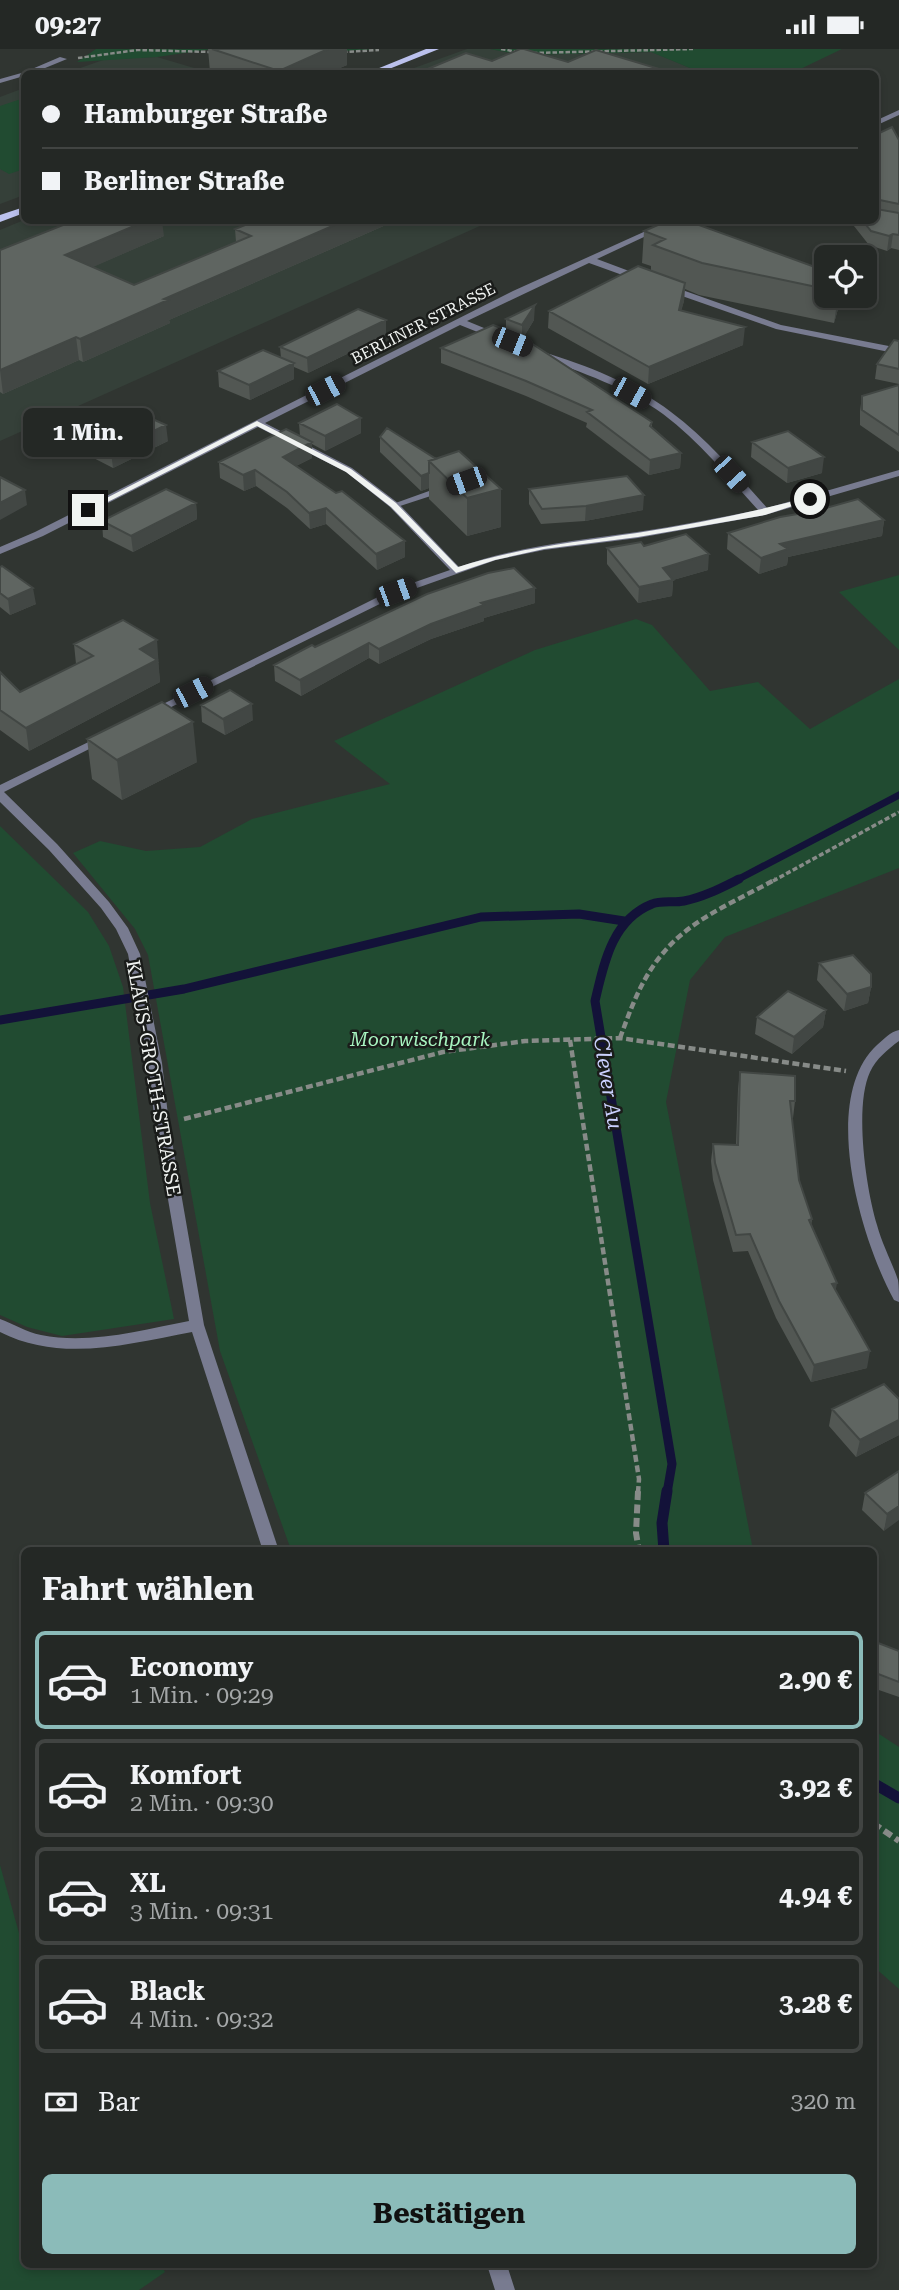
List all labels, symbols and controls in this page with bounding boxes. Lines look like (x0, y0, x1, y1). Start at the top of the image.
text: 09:27 (35, 10, 101, 40)
text: Hamburger Straße (84, 99, 327, 129)
text: Berliner Straße (84, 166, 285, 196)
map controls (814, 245, 877, 308)
button: locate (814, 245, 877, 308)
street label: BERLINER STRASSE (348, 279, 499, 368)
car (489, 324, 536, 360)
car (302, 371, 349, 409)
car (608, 374, 655, 412)
callout: 1 Min. (23, 409, 153, 457)
text: 1 Min. (52, 419, 124, 446)
car (710, 451, 753, 497)
car (443, 464, 490, 498)
route start (794, 483, 826, 515)
route end (72, 494, 104, 526)
car (373, 575, 420, 609)
car (170, 673, 217, 711)
street label: KLAUS-GROTH-STRASSE (121, 958, 186, 1198)
park label: Moorwischpark (349, 1028, 491, 1051)
water label: Clever Au (589, 1035, 627, 1131)
text: Fahrt wählen (42, 1570, 254, 1608)
icon: car (46, 1649, 109, 1712)
text: Economy (130, 1652, 253, 1682)
text: 2.90 € (779, 1665, 852, 1695)
text: 1 Min. · 09:29 (130, 1682, 274, 1709)
icon: car (46, 1757, 109, 1820)
text: Komfort (130, 1760, 242, 1790)
text: 3.92 € (779, 1773, 852, 1803)
text: 2 Min. · 09:30 (130, 1790, 274, 1817)
icon: car (46, 1865, 109, 1928)
text: XL (130, 1868, 166, 1898)
text: 4.94 € (779, 1881, 852, 1911)
text: 3 Min. · 09:31 (130, 1898, 274, 1925)
icon: car (46, 1973, 109, 2036)
text: Black (130, 1976, 205, 2006)
text: 3.28 € (779, 1989, 852, 2019)
text: 4 Min. · 09:32 (130, 2006, 274, 2033)
icon: cash (42, 2083, 80, 2121)
text: Bar (98, 2087, 140, 2117)
text: 320 m (791, 2088, 856, 2115)
button: Bestätigen (42, 2174, 856, 2254)

